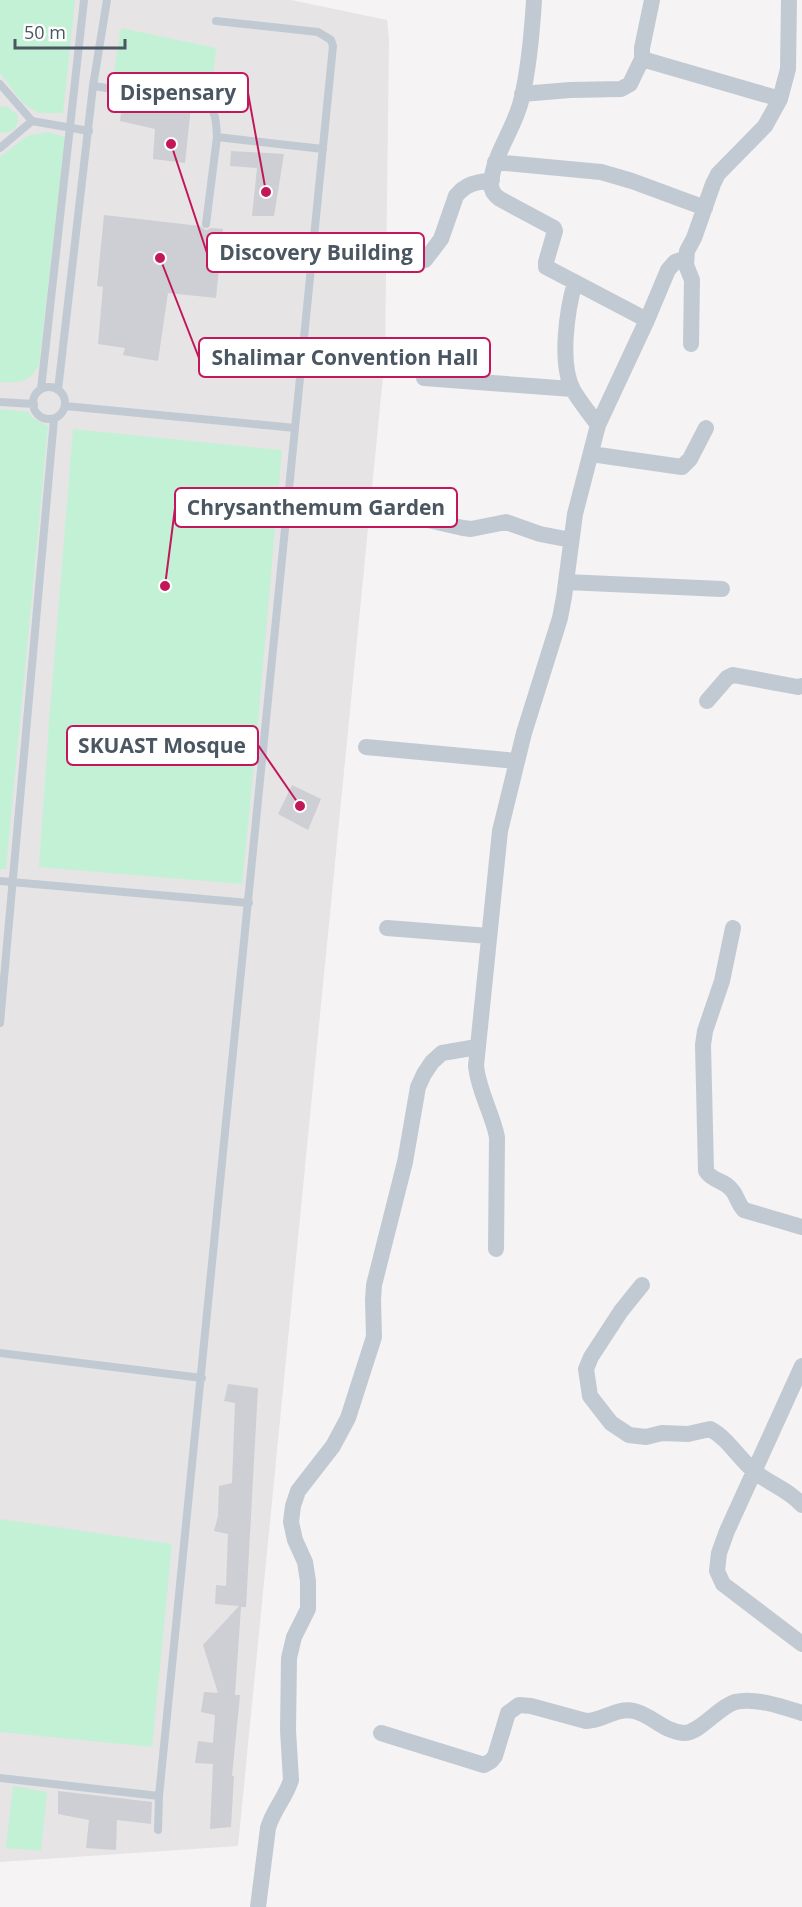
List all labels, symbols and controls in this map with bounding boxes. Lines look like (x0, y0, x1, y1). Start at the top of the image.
scale bar (15, 12, 124, 50)
text: 50 m (24, 20, 66, 44)
callout: Dispensary (108, 73, 248, 112)
text: Dispensary (120, 78, 236, 106)
callout: Discovery Building (207, 233, 424, 272)
text: Discovery Building (219, 238, 413, 266)
callout: Shalimar Convention Hall (199, 338, 490, 377)
text: Shalimar Convention Hall (212, 343, 478, 371)
callout: Chrysanthemum Garden (175, 488, 457, 527)
text: Chrysanthemum Garden (187, 493, 445, 521)
callout: SKUAST Mosque (67, 726, 258, 765)
text: SKUAST Mosque (78, 731, 246, 759)

